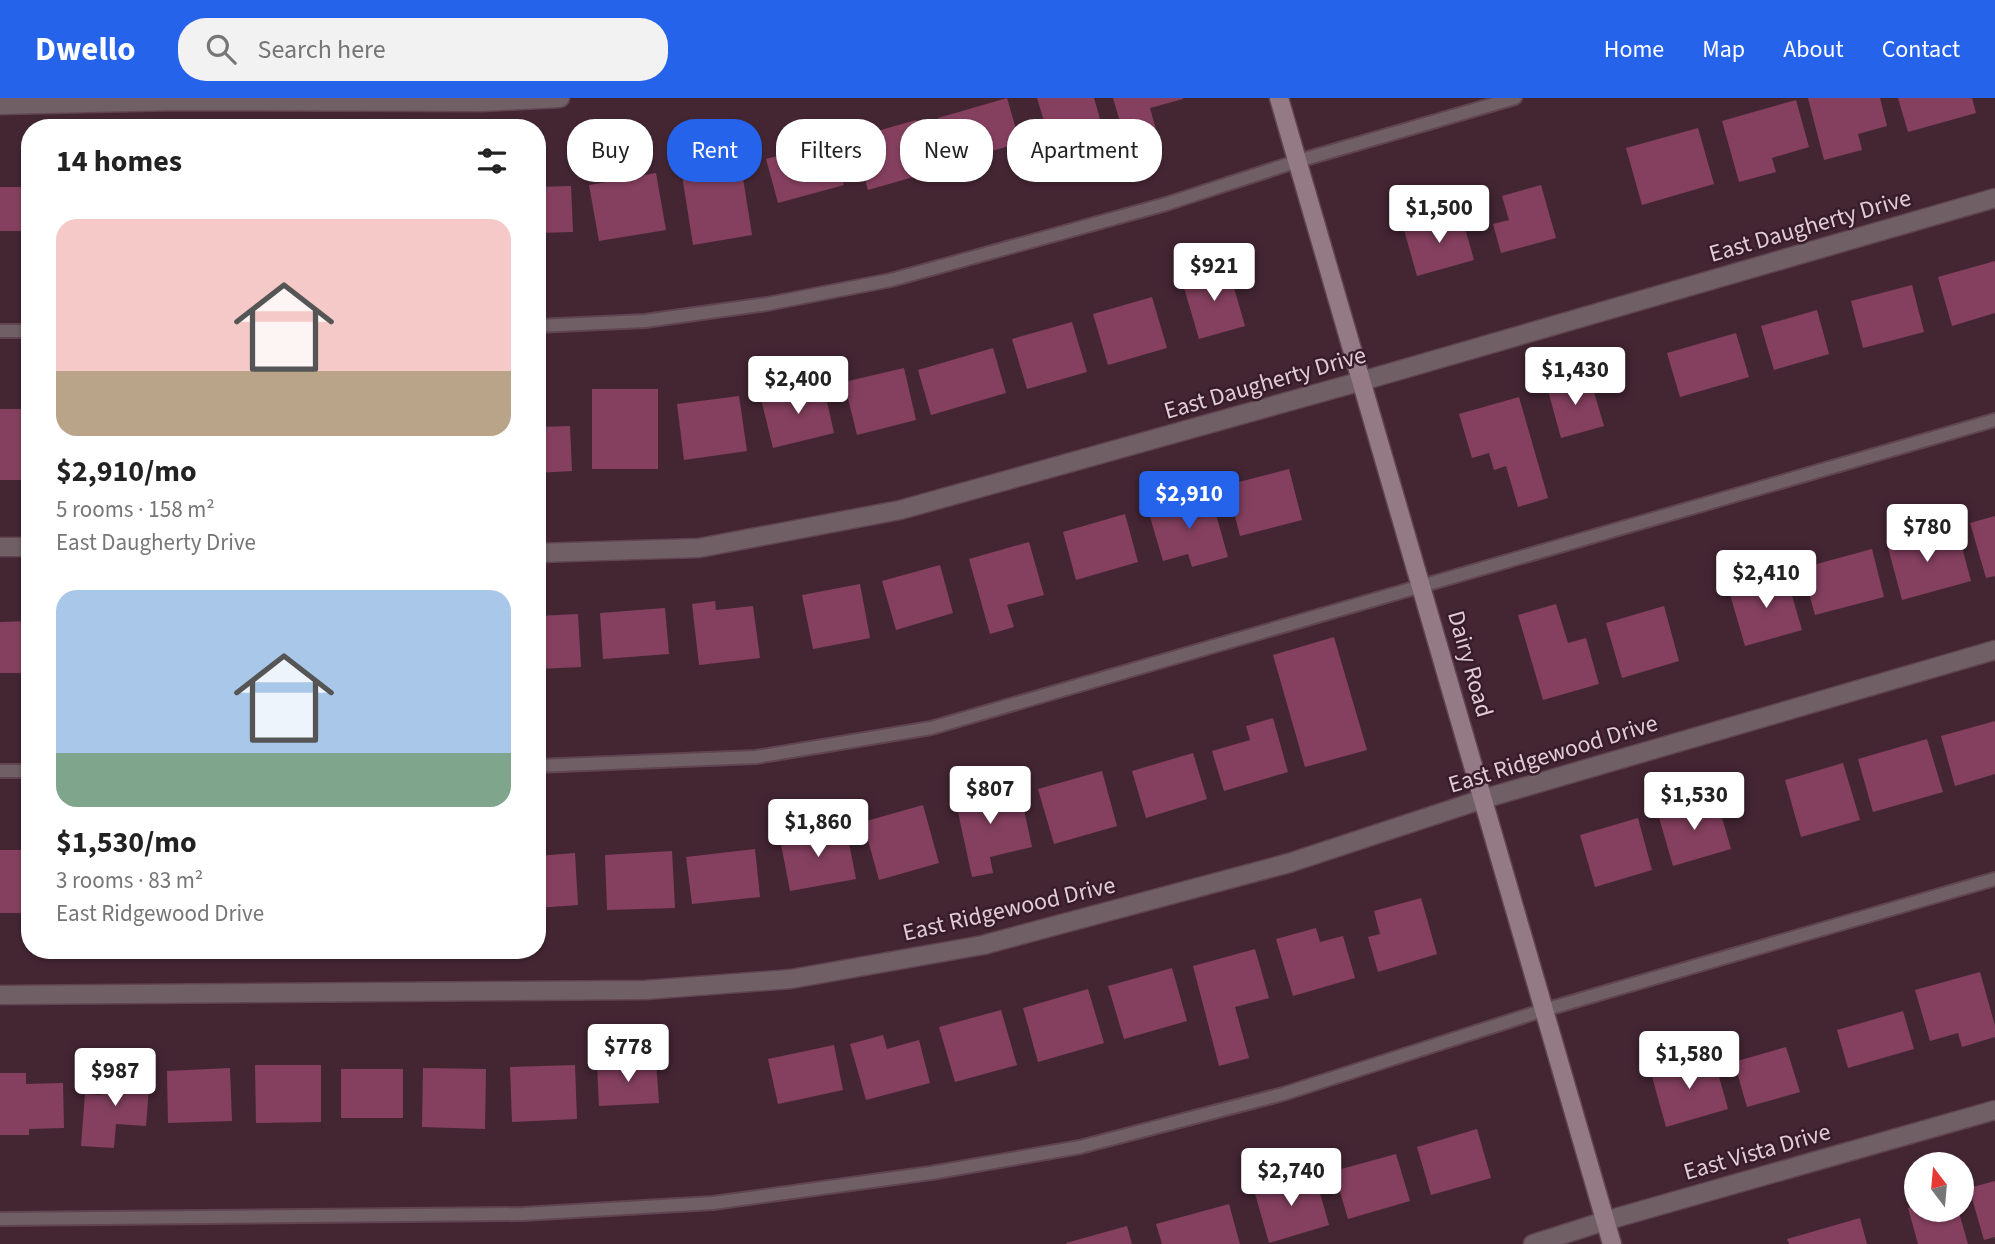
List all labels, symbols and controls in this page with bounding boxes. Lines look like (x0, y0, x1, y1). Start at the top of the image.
search box (178, 18, 668, 81)
text: Dwello (35, 26, 136, 73)
icon: search (202, 30, 240, 68)
text: Search here (258, 31, 386, 68)
text: Home (1604, 32, 1664, 67)
text: Map (1702, 32, 1745, 67)
text: About (1783, 32, 1844, 67)
text: Contact (1882, 32, 1960, 67)
chip: Buy (567, 119, 653, 182)
chip: Rent (667, 119, 762, 182)
chip: Filters (776, 119, 886, 182)
chip: New (900, 119, 993, 182)
chip: Apartment (1007, 119, 1162, 182)
text: 14 homes (56, 140, 182, 183)
icon: filters (473, 142, 511, 180)
street label: East Daugherty Drive (1705, 180, 1915, 272)
pin: $1,500 (1382, 186, 1496, 245)
text: $1,500 (1405, 191, 1473, 224)
pin: $921 (1173, 244, 1255, 303)
text: $921 (1190, 249, 1238, 282)
icon: home (221, 264, 347, 390)
street label: East Daugherty Drive (1160, 337, 1370, 429)
pin: $1,430 (1518, 348, 1632, 407)
text: $1,430 (1541, 353, 1609, 386)
pin: $2,400 (741, 356, 855, 416)
text: $2,400 (764, 362, 832, 395)
text: $2,910/mo (56, 450, 197, 493)
pin: $2,910 (1132, 472, 1246, 531)
text: $2,910 (1155, 477, 1223, 510)
text: 5 rooms · 158 m² (56, 493, 215, 526)
pin: $780 (1886, 504, 1968, 564)
text: $780 (1903, 510, 1951, 543)
text: East Daugherty Drive (56, 526, 256, 559)
pin: $2,410 (1709, 550, 1823, 610)
text: $2,410 (1732, 556, 1800, 589)
street label: Dairy Road (1438, 607, 1502, 721)
icon: home (221, 635, 347, 761)
street label: East Ridgewood Drive (1444, 706, 1662, 802)
pin: $807 (949, 766, 1031, 826)
text: $807 (966, 772, 1014, 805)
pin: $1,530 (1637, 772, 1751, 832)
text: $1,530 (1660, 778, 1728, 811)
pin: $1,860 (761, 800, 875, 859)
text: $1,860 (784, 805, 852, 838)
text: $1,530/mo (56, 821, 197, 864)
text: 3 rooms · 83 m² (56, 864, 203, 897)
street label: East Ridgewood Drive (899, 868, 1119, 950)
text: East Ridgewood Drive (56, 897, 264, 930)
pin: $778 (587, 1024, 669, 1084)
text: $778 (604, 1030, 652, 1063)
pin: $1,580 (1632, 1032, 1746, 1091)
text: $1,580 (1655, 1037, 1723, 1070)
pin: $987 (74, 1048, 156, 1108)
text: $987 (91, 1054, 139, 1087)
street label: East Vista Drive (1679, 1114, 1835, 1190)
pin: $2,740 (1234, 1148, 1348, 1208)
north arrow (1904, 1152, 1974, 1222)
map controls (1904, 1152, 1974, 1222)
text: $2,740 (1257, 1154, 1325, 1187)

